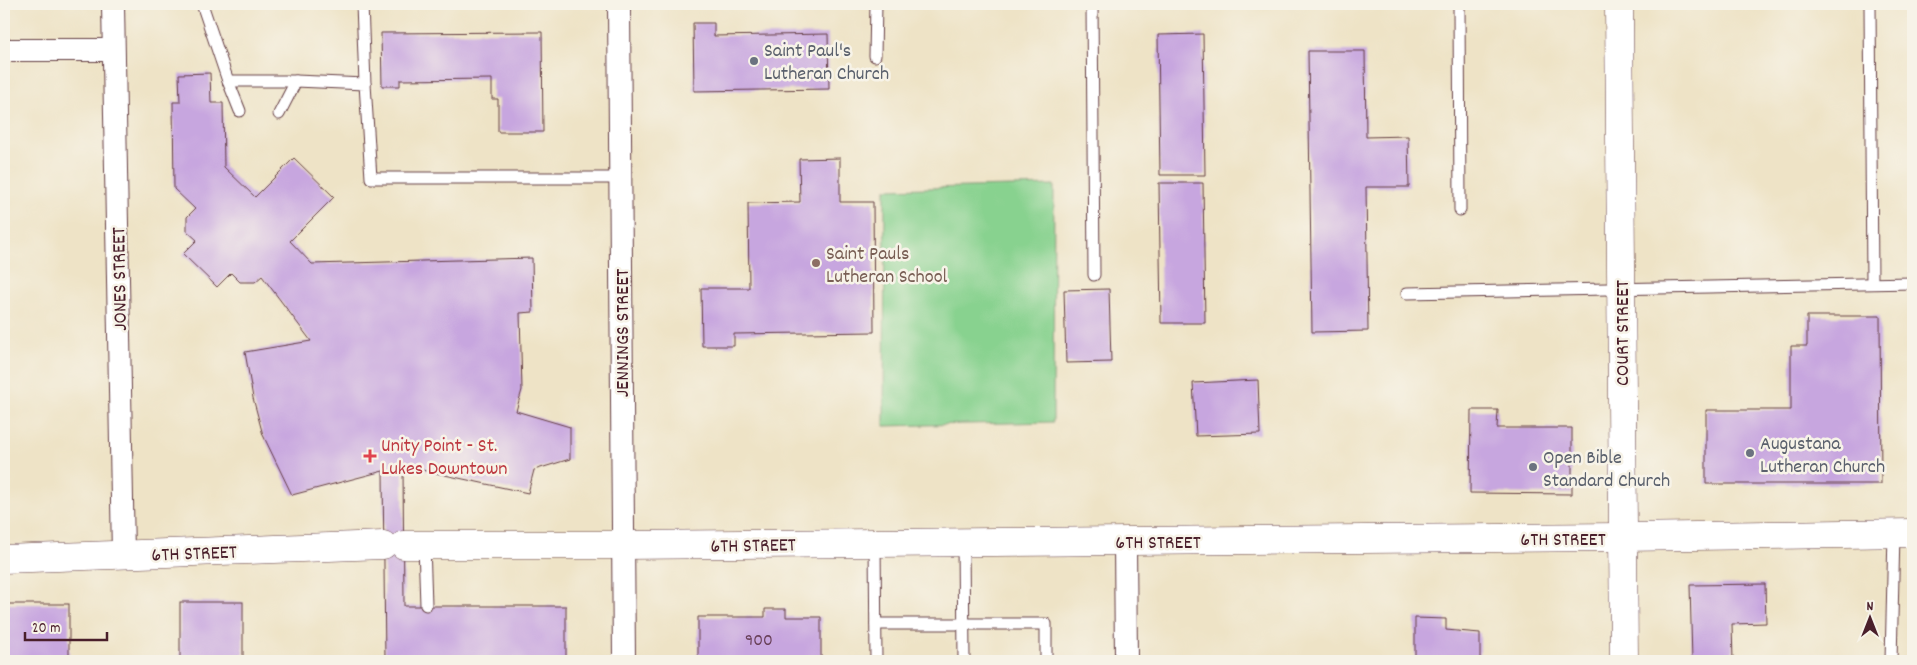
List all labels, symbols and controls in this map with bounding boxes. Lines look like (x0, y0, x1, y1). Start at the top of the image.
place label: Saint Paul's Lutheran Church (764, 38, 889, 89)
marker: Saint Paul's Lutheran Church (748, 55, 760, 67)
street label: JONES STREET (106, 227, 136, 331)
place label: Saint Pauls Lutheran School (826, 241, 948, 292)
marker: Saint Pauls Lutheran School (810, 257, 822, 269)
street label: JENNINGS STREET (610, 269, 638, 397)
street label: COURT STREET (1610, 280, 1638, 386)
place label: Augustana Lutheran Church (1760, 431, 1885, 482)
place label: Unity Point - St. Lukes Downtown (381, 433, 508, 484)
place label: Open Bible Standard Church (1543, 445, 1670, 496)
marker: Augustana Lutheran Church (1744, 447, 1756, 459)
marker: Unity Point - St. Lukes Downtown (363, 449, 377, 463)
marker: Open Bible Standard Church (1527, 461, 1539, 473)
street label: 6TH STREET (1520, 527, 1606, 555)
street label: 6TH STREET (1115, 530, 1201, 558)
street label: 6TH STREET (710, 532, 796, 562)
street label: 6TH STREET (151, 540, 237, 570)
north arrow (1844, 592, 1894, 642)
text: N (1867, 597, 1874, 617)
scale bar (25, 610, 108, 642)
text: 20 m (32, 618, 60, 640)
house number: 900 (745, 629, 773, 654)

